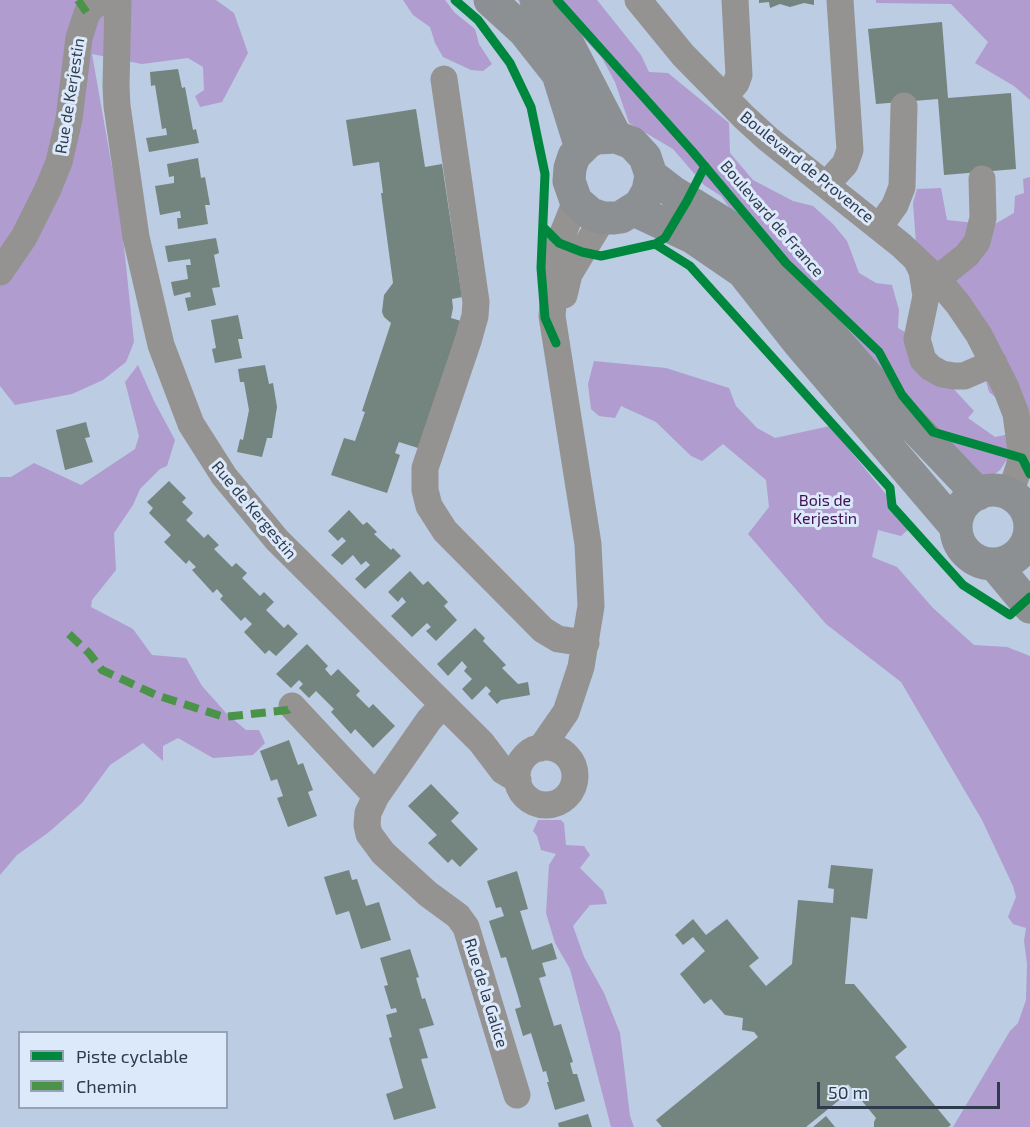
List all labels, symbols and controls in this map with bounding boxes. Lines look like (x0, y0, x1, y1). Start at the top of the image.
street label: Rue de Kerjestin (51, 37, 89, 155)
street label: Boulevard de Provence (736, 107, 878, 227)
street label: Boulevard de France (716, 157, 828, 281)
street label: Rue de Kergestin (208, 457, 300, 563)
park label: Bois de Kerjestin (793, 491, 857, 529)
street label: Rue de la Galice (460, 936, 512, 1050)
legend (18, 1031, 228, 1109)
text: Piste cyclable (76, 1045, 188, 1067)
scale bar (820, 1070, 1003, 1108)
text: Chemin (76, 1075, 137, 1097)
text: 50 m (828, 1081, 868, 1103)

